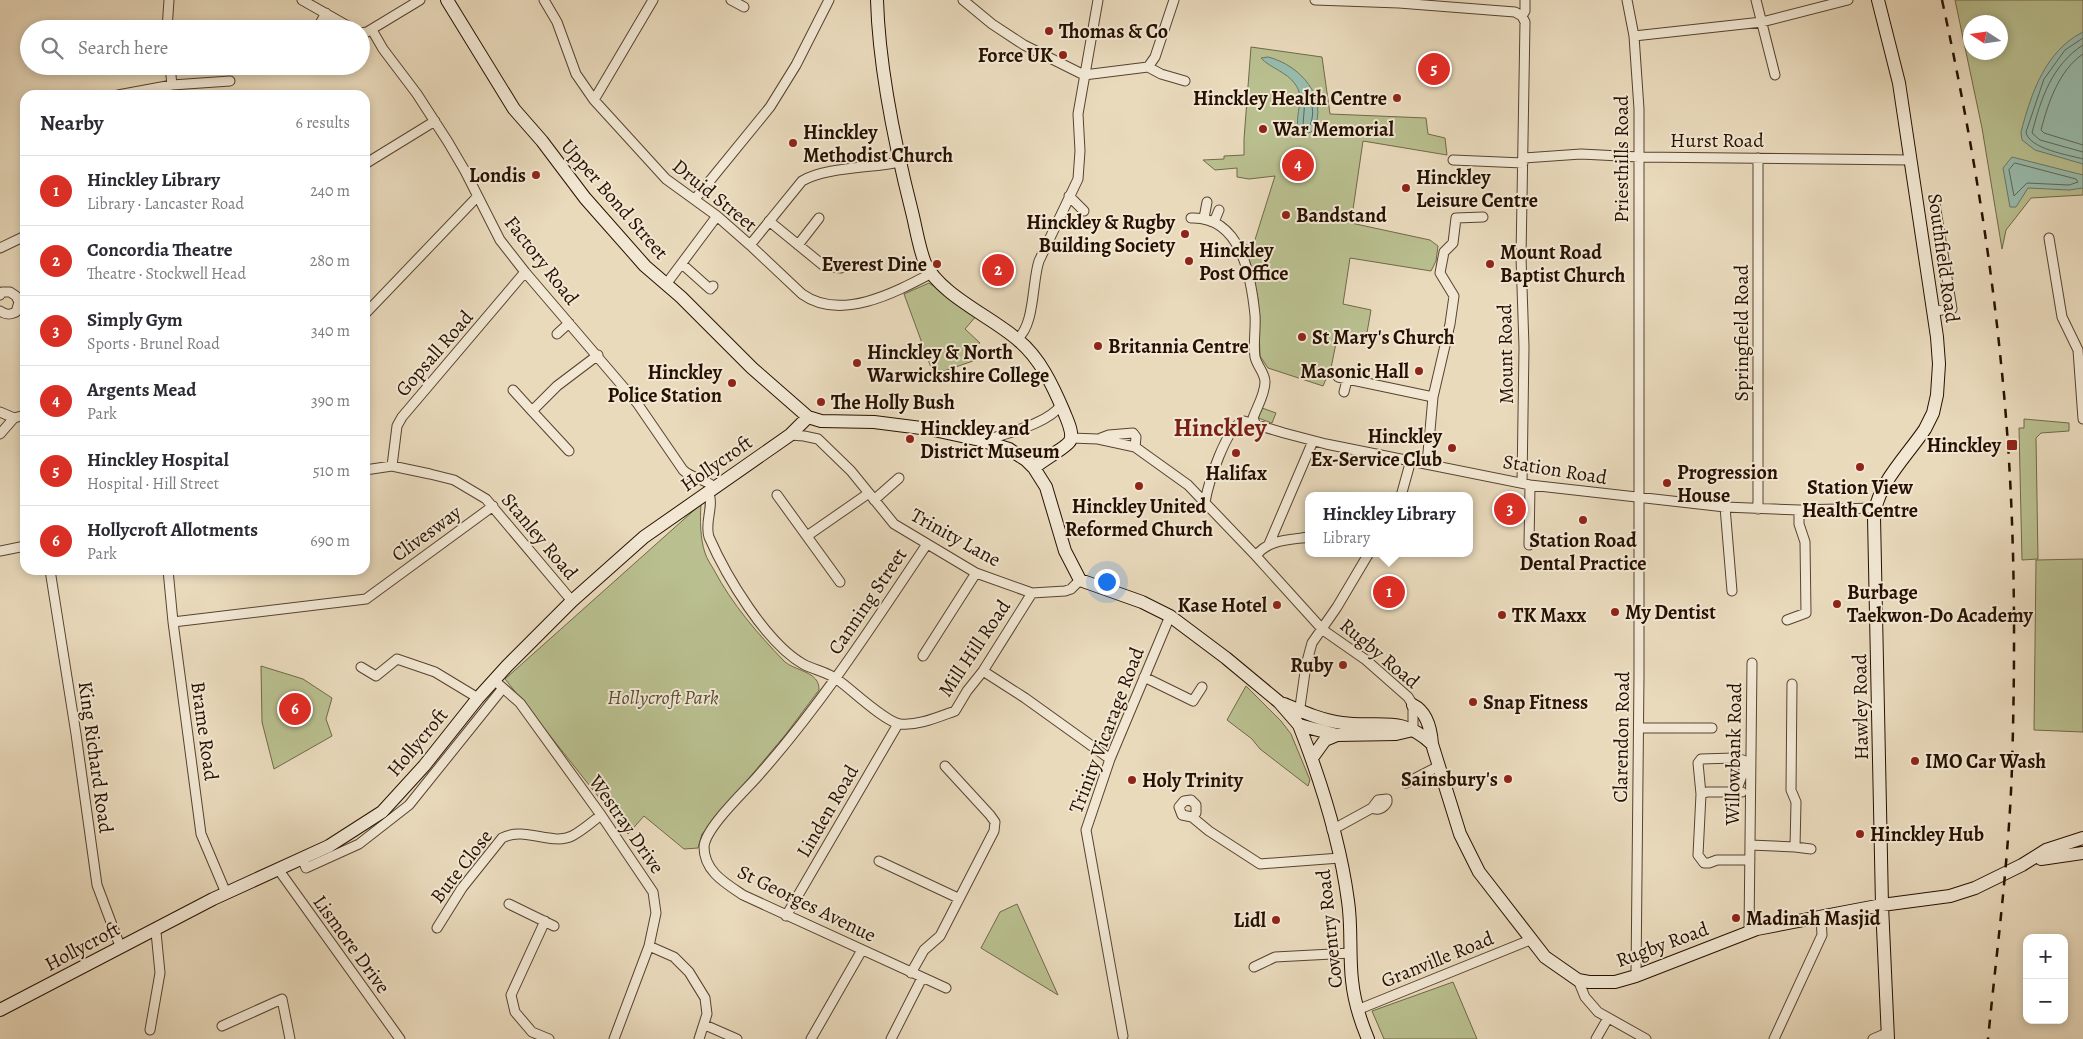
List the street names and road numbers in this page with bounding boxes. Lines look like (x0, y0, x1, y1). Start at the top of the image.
street label: Priesthills Road (1608, 95, 1635, 223)
street label: Hurst Road (1670, 127, 1764, 154)
street label: Upper Bond Street (555, 133, 675, 266)
street label: Druid Street (667, 153, 763, 238)
street label: Southfield Road (1921, 192, 1966, 325)
street label: Factory Road (498, 210, 585, 311)
street label: Springfield Road (1728, 264, 1755, 402)
street label: Mount Road (1491, 303, 1520, 404)
street label: Gopsall Road (389, 304, 480, 402)
street label: Hollycroft (675, 429, 758, 498)
street label: Station Road (1501, 448, 1609, 491)
street label: Stanley Road (495, 487, 584, 586)
street label: Clivesway (386, 498, 468, 568)
street label: Trinity Lane (906, 502, 1006, 573)
street label: Canning Street (822, 542, 913, 660)
street label: Mill Hill Road (932, 594, 1017, 702)
street label: Rugby Road (1334, 612, 1426, 695)
street label: Trinity Vicarage Road (1062, 643, 1151, 817)
street label: Hawley Road (1846, 653, 1875, 760)
street label: Clarendon Road (1607, 671, 1636, 803)
street label: King Richard Road (71, 679, 120, 835)
street label: Brame Road (184, 680, 225, 783)
street label: Willowbank Road (1719, 682, 1748, 827)
street label: Hollycroft (381, 702, 454, 782)
street label: Linden Road (790, 760, 865, 863)
street label: Westray Drive (582, 769, 671, 879)
street label: Bute Close (424, 824, 499, 909)
street label: St Georges Avenue (733, 858, 881, 949)
street label: Coventry Road (1310, 868, 1349, 990)
street label: Lismore Drive (307, 890, 397, 999)
street label: Hollycroft (40, 915, 125, 978)
street label: Rugby Road (1612, 915, 1713, 974)
street label: Granville Road (1377, 925, 1498, 994)

